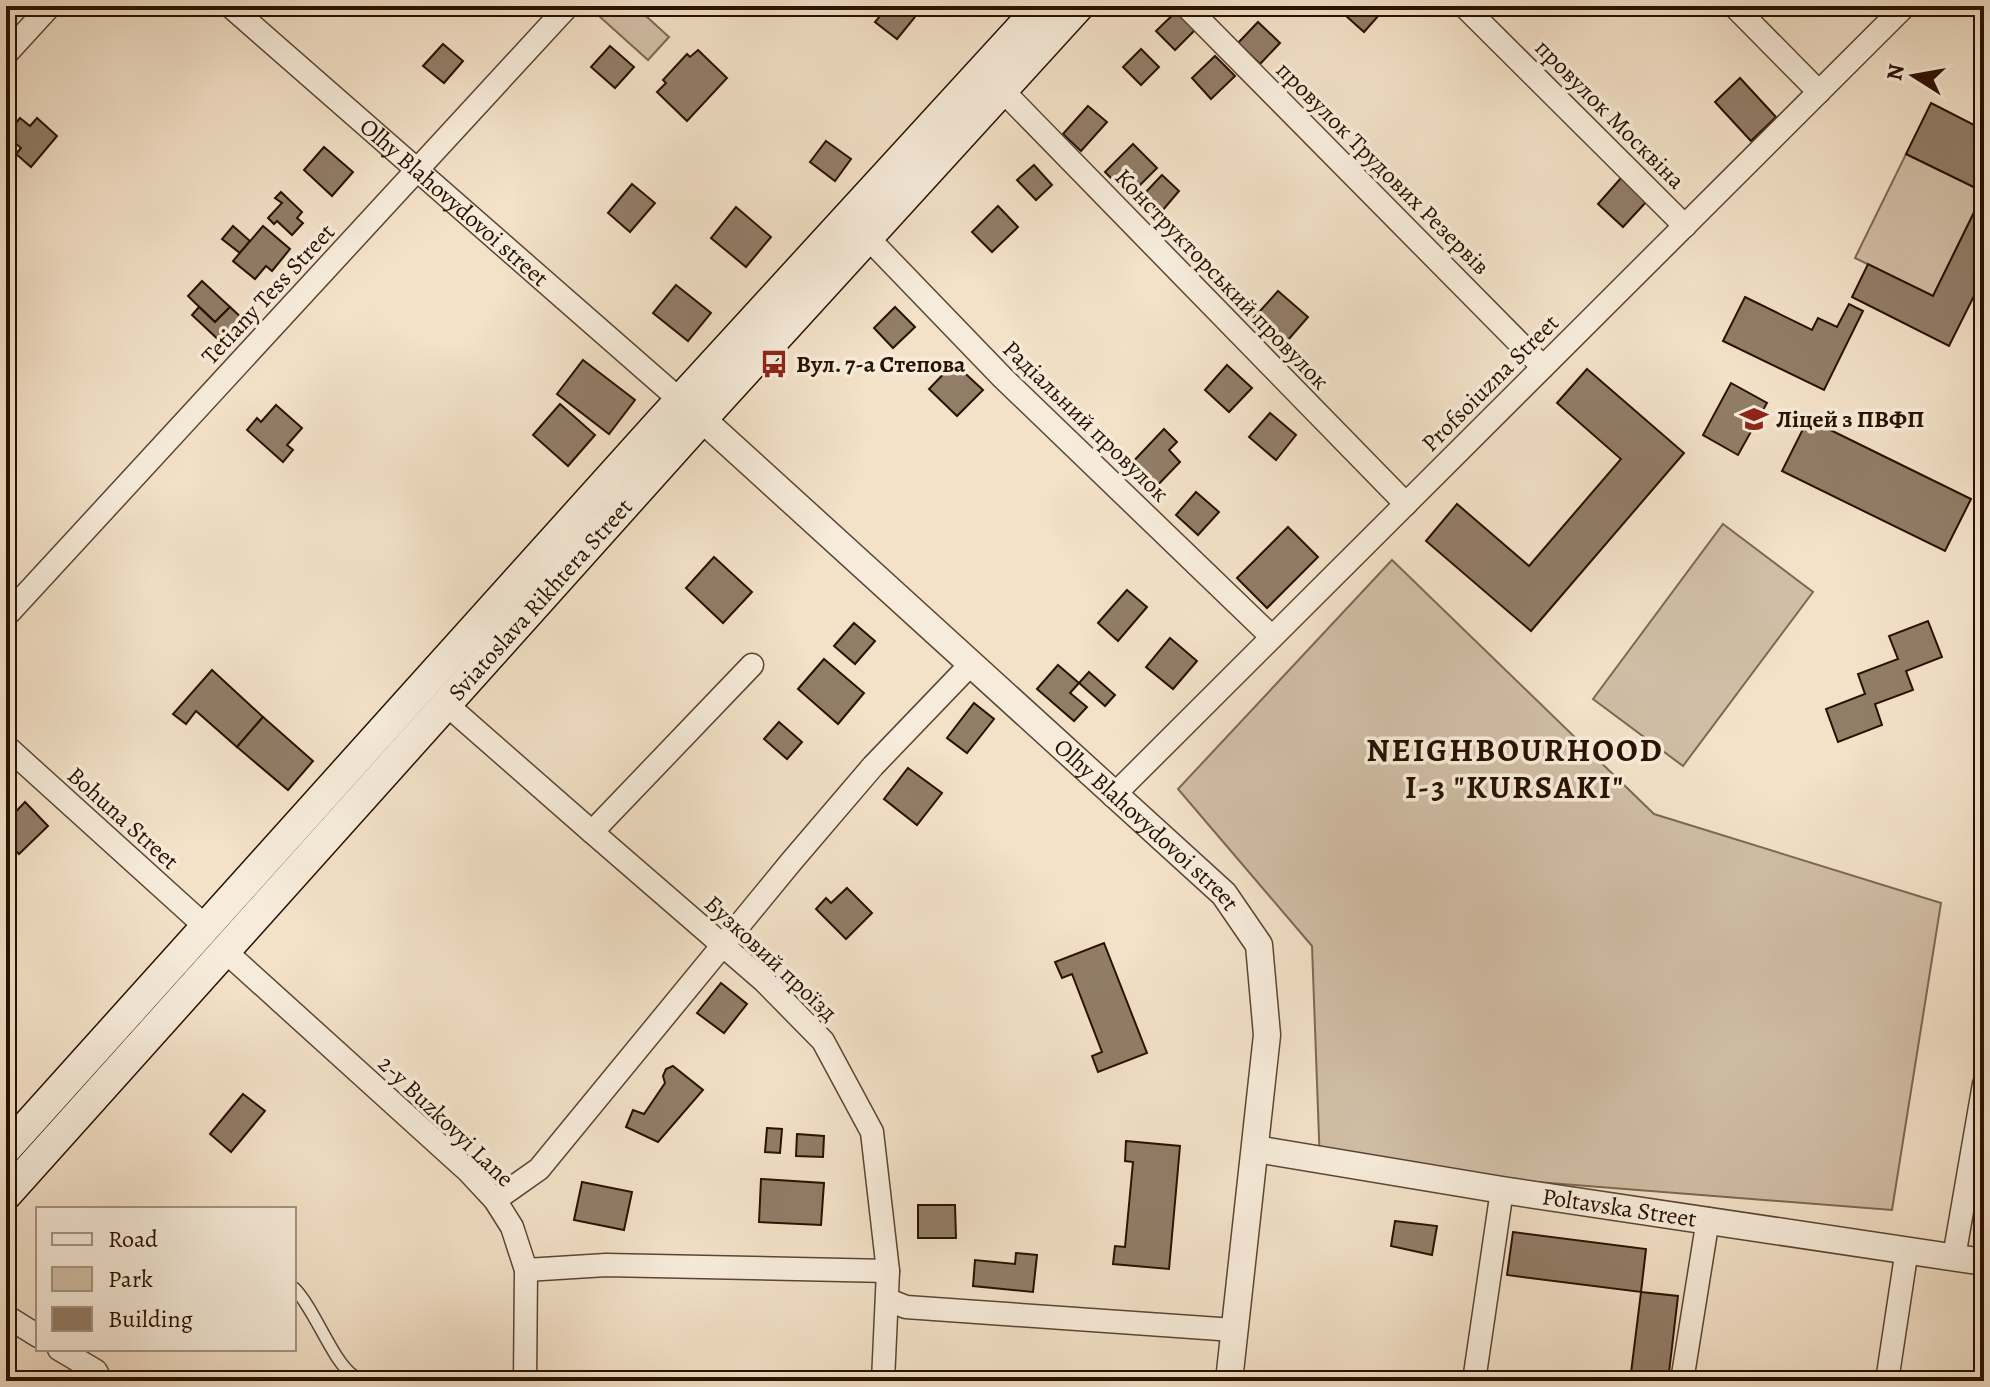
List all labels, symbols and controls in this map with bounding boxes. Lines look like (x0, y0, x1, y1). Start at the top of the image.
street label: провулок Москвіна (1528, 32, 1692, 196)
north arrow (1874, 36, 1954, 116)
street label: провулок Трудових Резервів (1269, 54, 1497, 282)
text: N (1879, 62, 1912, 83)
street label: Olhy Blahovydovoi street (353, 111, 556, 294)
street label: Конструкторський провулок (1108, 161, 1336, 397)
street label: Tetiany Tess Street (194, 217, 342, 371)
street label: Profsoiuzna Street (1414, 307, 1566, 459)
street label: Радіальний провулок (996, 333, 1176, 509)
place label: Вул. 7-а Степова (796, 348, 966, 380)
bus stop icon: Вул. 7-а Степова (759, 349, 789, 379)
place label: Ліцей з ПВФП (1776, 403, 1924, 435)
school or university icon: Ліцей з ПВФП (1739, 404, 1769, 434)
street label: Sviatoslava Rikhtera Street (441, 491, 640, 708)
district label: NEIGHBOURHOOD I-3 "KURSAKI" (1366, 728, 1664, 809)
street label: Olhy Blahovydovoi street (1047, 731, 1247, 917)
street label: Bohuna Street (60, 759, 186, 877)
street label: Бузковий проїзд (698, 888, 844, 1028)
street label: 2-y Buzkovyi Lane (371, 1048, 521, 1194)
street label: Poltavska Street (1540, 1180, 1699, 1235)
legend (36, 1207, 296, 1351)
text: Road (108, 1223, 158, 1255)
text: Park (108, 1263, 153, 1295)
text: Building (108, 1303, 193, 1335)

